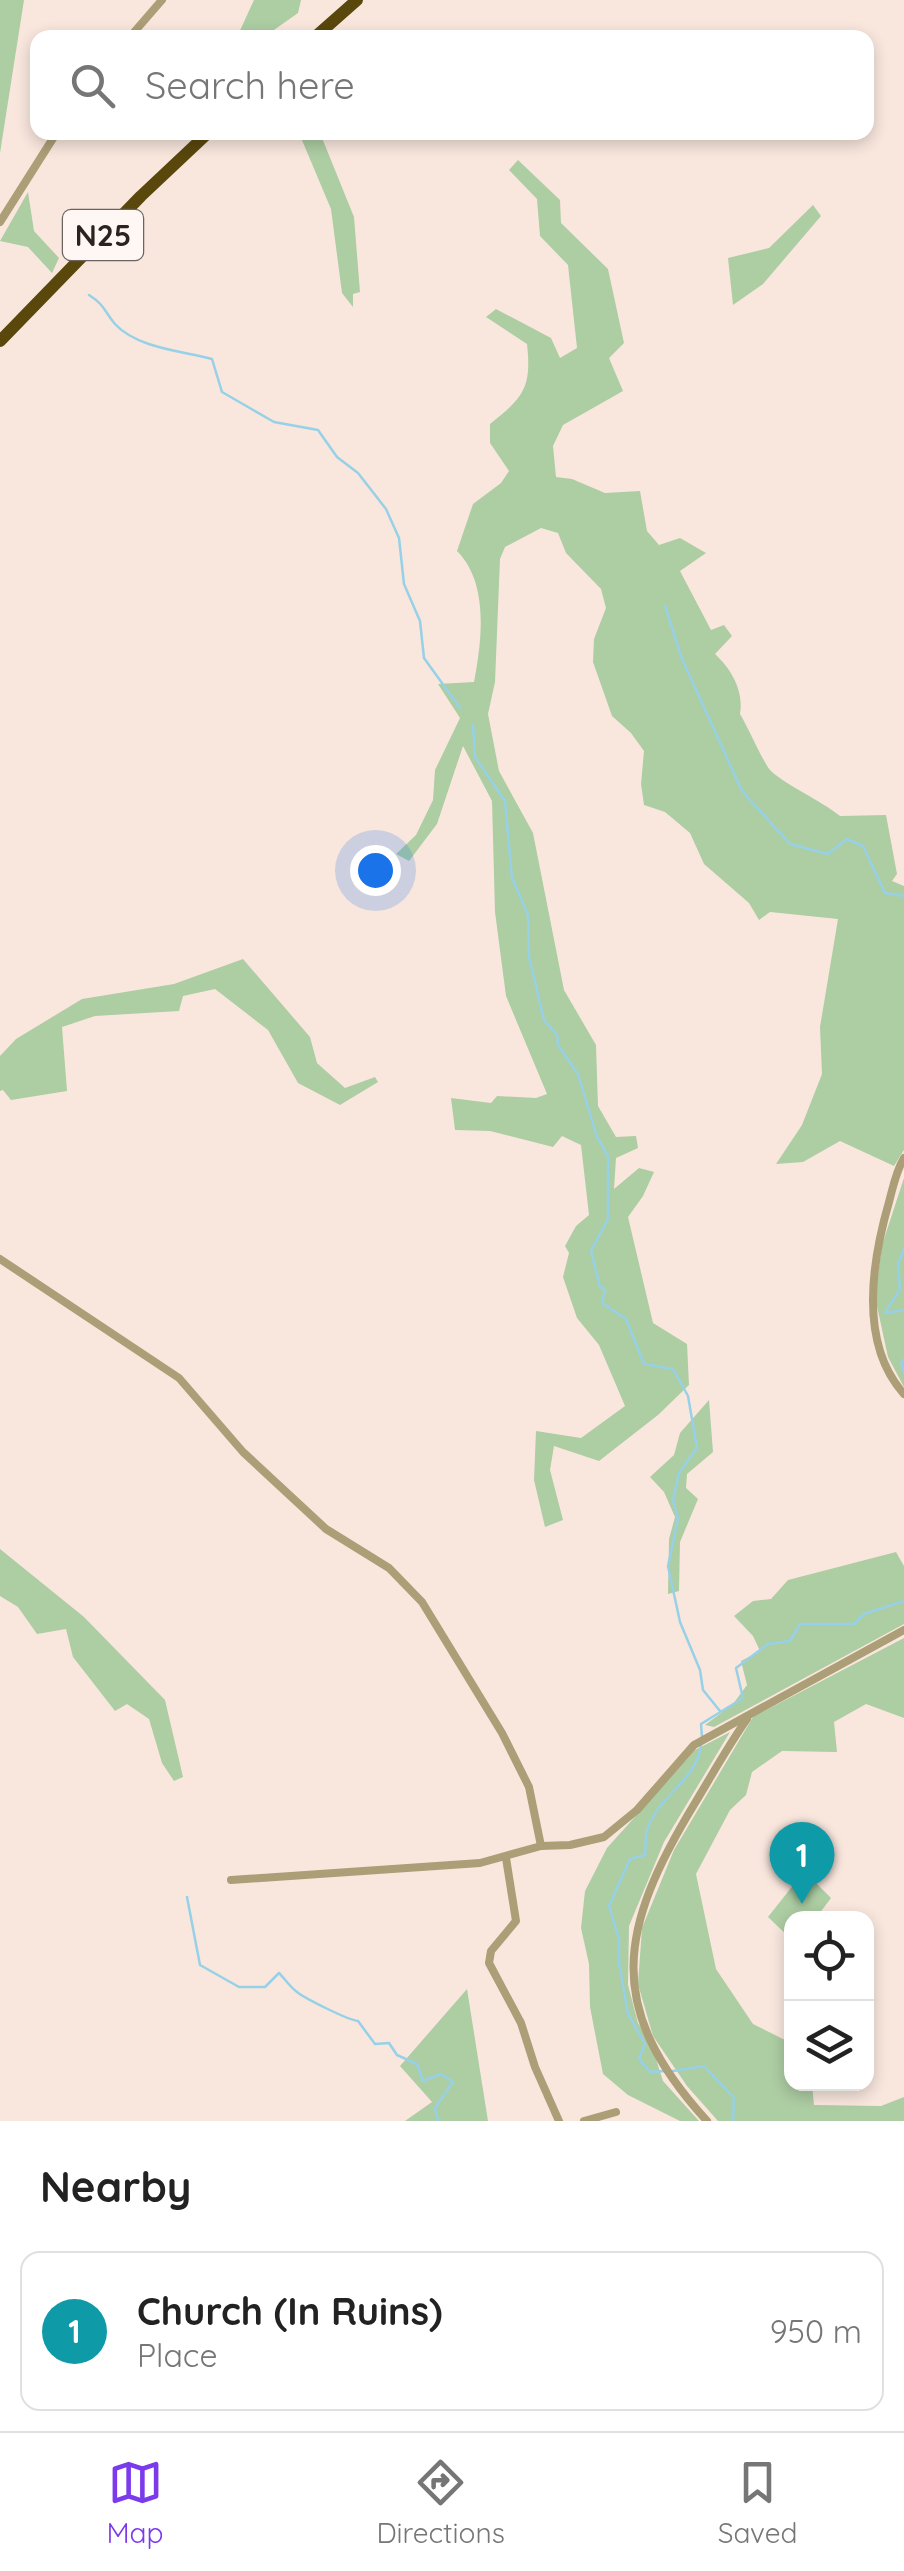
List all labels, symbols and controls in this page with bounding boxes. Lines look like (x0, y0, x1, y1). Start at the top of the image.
search box (30, 30, 874, 140)
icon: search (65, 58, 120, 113)
text: Search here (145, 61, 355, 109)
road number: N25 (63, 210, 143, 260)
your location (350, 845, 401, 896)
pin: 1 (770, 1822, 834, 1904)
map controls (784, 1911, 874, 2091)
button: locate (784, 1911, 874, 2001)
button: layers (784, 2001, 874, 2091)
text: Nearby (40, 2160, 191, 2213)
text: Church (In Ruins) (137, 2287, 443, 2335)
text: 1 (68, 2311, 81, 2351)
text: 950 m (770, 2311, 862, 2351)
text: Place (137, 2335, 217, 2375)
tab: Map (106, 2455, 164, 2550)
tab: Directions (376, 2455, 505, 2550)
tab: Saved (718, 2455, 798, 2550)

